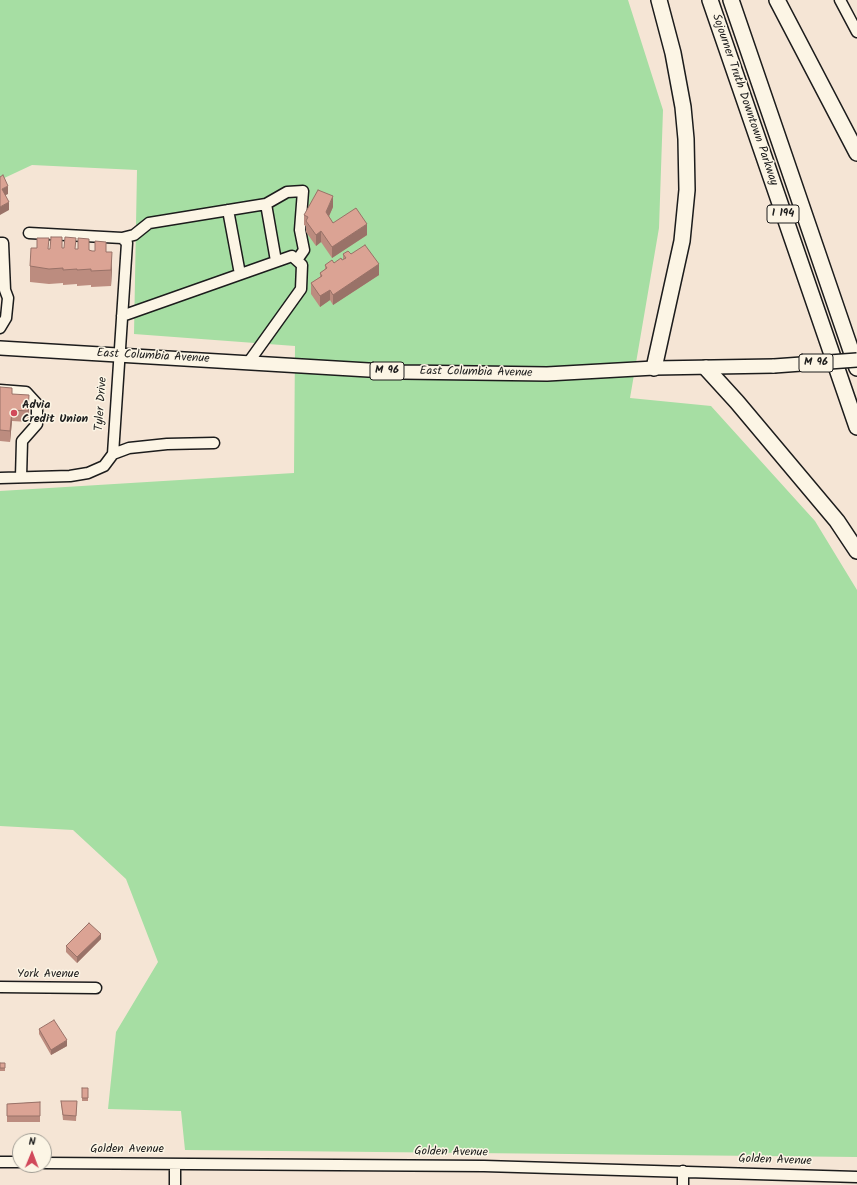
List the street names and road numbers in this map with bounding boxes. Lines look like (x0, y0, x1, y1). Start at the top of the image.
street label: Sojourner Truth Downtown Parkway (708, 12, 780, 188)
road number: I 194 (767, 205, 799, 223)
street label: East Columbia Avenue (96, 347, 210, 367)
road number: M 96 (799, 354, 833, 372)
road number: M 96 (370, 362, 404, 380)
street label: East Columbia Avenue (419, 365, 533, 381)
street label: Tyler Drive (93, 376, 111, 432)
street label: York Avenue (17, 968, 79, 982)
street label: Golden Avenue (90, 1143, 164, 1157)
street label: Golden Avenue (414, 1145, 488, 1161)
street label: Golden Avenue (738, 1153, 812, 1169)

